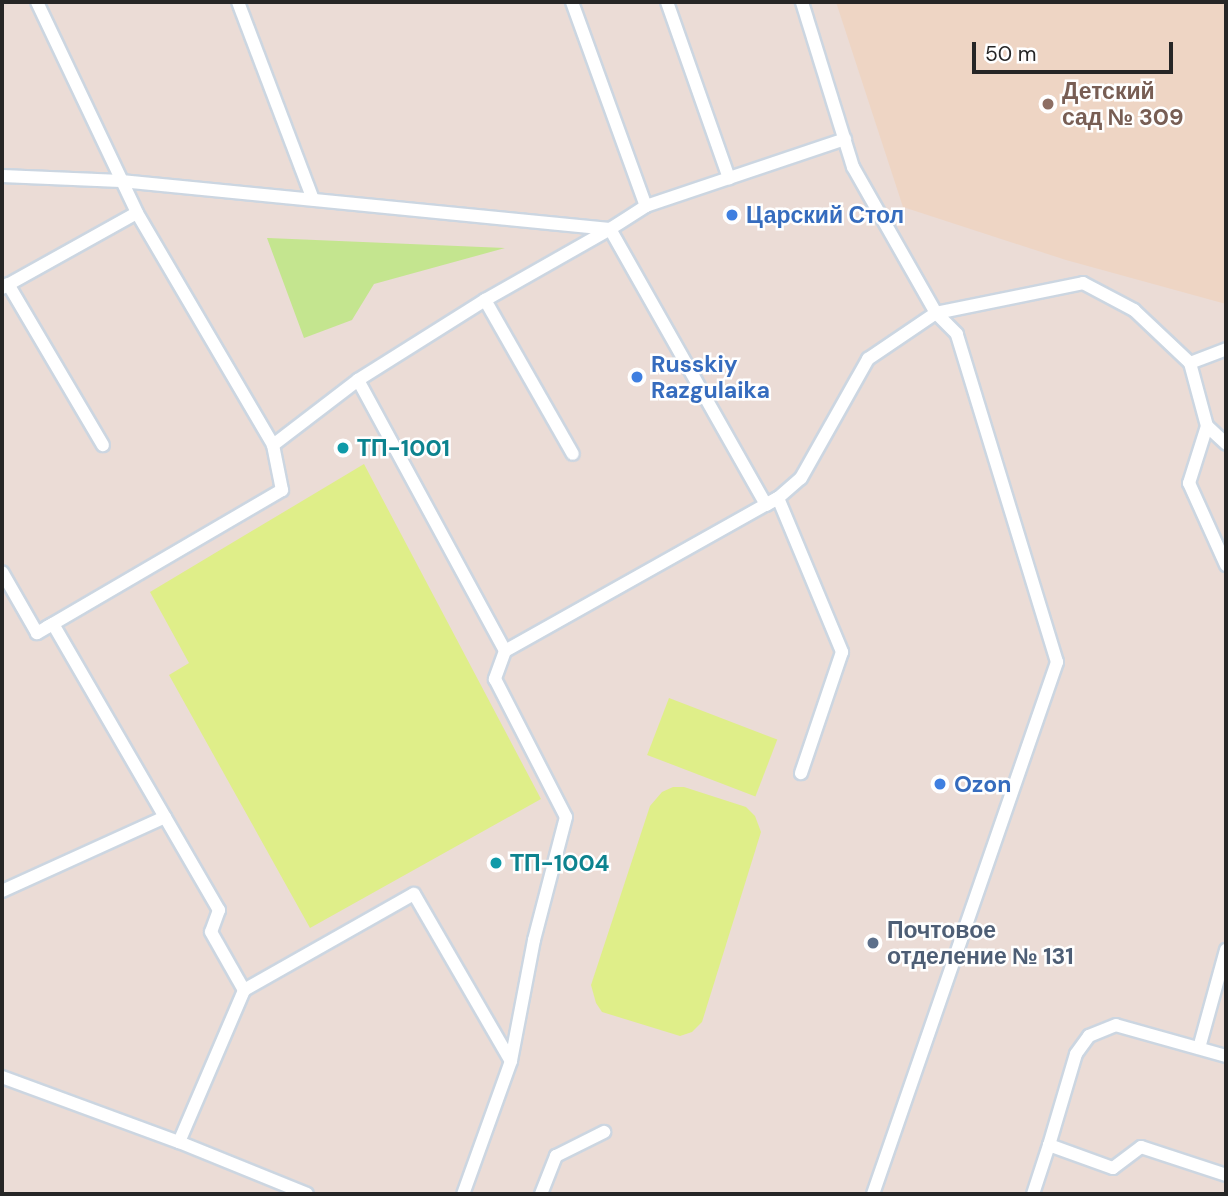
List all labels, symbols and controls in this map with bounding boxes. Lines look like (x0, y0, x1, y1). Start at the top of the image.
scale bar (976, 28, 1177, 72)
text: 50 m (985, 40, 1036, 68)
place label: Детский сад № 309 (1062, 77, 1184, 131)
marker: Детский сад № 309 (1040, 96, 1056, 112)
place label: Царский Стол (746, 201, 904, 229)
marker: Царский Стол (724, 207, 740, 223)
place label: Russkiy Razgulaika (651, 350, 770, 404)
marker: Russkiy Razgulaika (629, 369, 645, 385)
place label: ТП-1001 (357, 434, 450, 462)
marker: ТП-1001 (335, 440, 351, 456)
place label: Ozon (954, 770, 1012, 798)
marker: Ozon (932, 776, 948, 792)
place label: ТП-1004 (510, 849, 610, 877)
marker: ТП-1004 (488, 855, 504, 871)
place label: Почтовое отделение № 131 (887, 916, 1074, 970)
marker: Почтовое отделение № 131 (865, 935, 881, 951)

